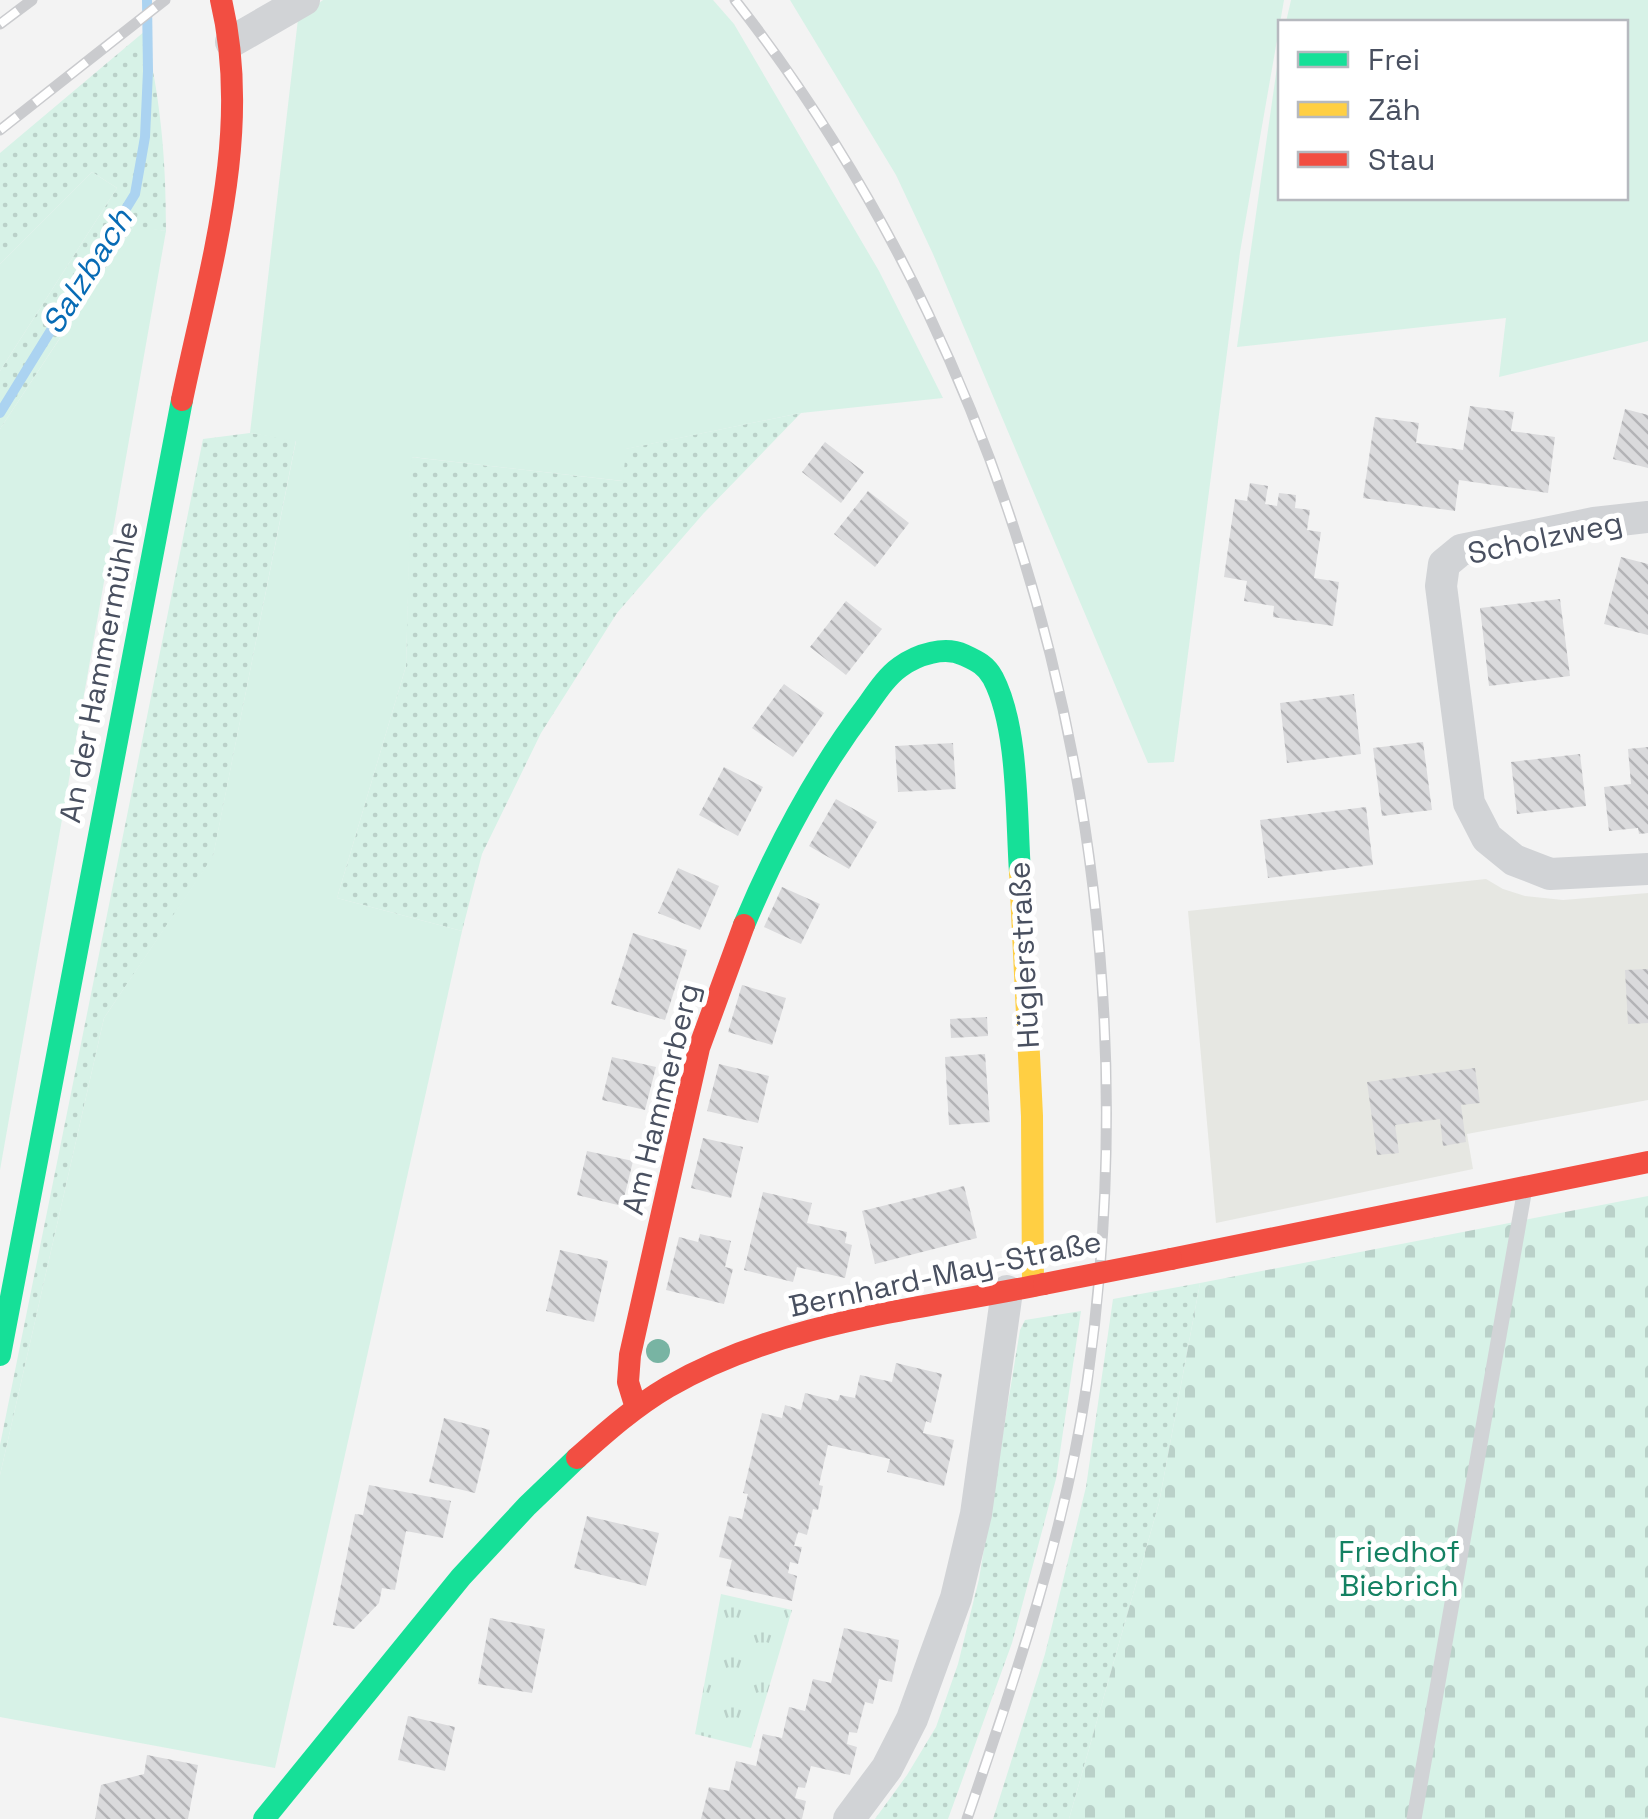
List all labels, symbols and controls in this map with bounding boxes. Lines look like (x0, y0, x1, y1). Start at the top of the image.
legend (1278, 20, 1628, 200)
text: Frei (1368, 40, 1420, 79)
text: Zäh (1368, 90, 1421, 129)
text: Stau (1368, 140, 1435, 179)
water label: Salzbach (33, 200, 142, 341)
street label: Scholzweg (1464, 502, 1626, 573)
street label: An der Hammermühle (50, 518, 147, 826)
street label: Hüglerstraße (999, 860, 1048, 1050)
street label: Am Hammerberg (613, 979, 708, 1219)
street label: Bernhard-May-Straße (785, 1221, 1105, 1326)
park label: Friedhof Biebrich (1338, 1532, 1460, 1605)

